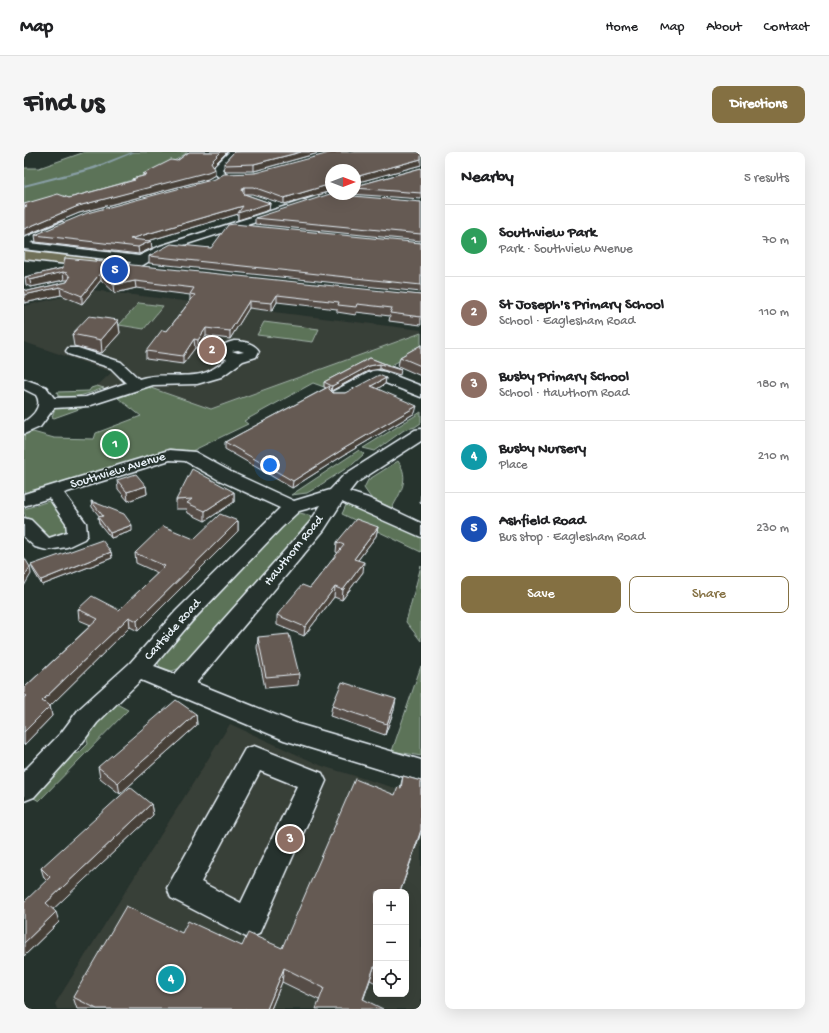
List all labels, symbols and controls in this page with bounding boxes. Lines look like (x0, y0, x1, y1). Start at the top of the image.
text: Map (20, 16, 53, 39)
text: Home (606, 19, 638, 36)
text: Map (660, 19, 684, 36)
text: About (706, 19, 742, 36)
text: Contact (764, 19, 809, 36)
button: Directions (712, 86, 805, 123)
text: Find us (24, 88, 104, 121)
north arrow (325, 164, 361, 200)
text: Nearby (461, 168, 514, 188)
text: 5 results (744, 171, 789, 186)
text: Southview Park (499, 224, 596, 242)
text: 1 (471, 233, 477, 248)
text: 70 m (763, 233, 789, 248)
text: Park · Southview Avenue (499, 242, 633, 257)
pin: 5 (102, 255, 128, 285)
text: St Joseph's Primary School (499, 296, 664, 314)
text: 2 (471, 305, 477, 320)
text: 110 m (759, 305, 789, 320)
text: School · Eaglesham Road (499, 314, 635, 329)
pin: 2 (199, 335, 225, 365)
text: Busby Primary School (499, 368, 629, 386)
text: 3 (471, 377, 477, 392)
text: 180 m (757, 377, 789, 392)
text: School · Hawthorn Road (499, 386, 629, 401)
pin: 1 (102, 429, 128, 459)
text: Busby Nursery (499, 440, 586, 458)
street label: Southview Avenue (69, 449, 168, 493)
text: 4 (471, 449, 477, 464)
text: 210 m (758, 449, 789, 464)
your location (260, 455, 280, 475)
text: Place (499, 458, 527, 473)
street label: Hawthorn Road (261, 512, 328, 589)
text: Ashfield Road (499, 512, 585, 530)
text: 5 (471, 521, 477, 536)
text: 230 m (756, 521, 789, 536)
text: Bus stop · Eaglesham Road (499, 530, 645, 545)
button: Save (461, 576, 621, 613)
button: Share (629, 576, 789, 613)
street label: Cartside Road (141, 595, 205, 664)
pin: 3 (277, 824, 303, 854)
map controls (373, 889, 409, 997)
button: + (373, 889, 409, 925)
button: − (373, 925, 409, 961)
button: locate (373, 961, 409, 997)
pin: 4 (158, 964, 184, 994)

